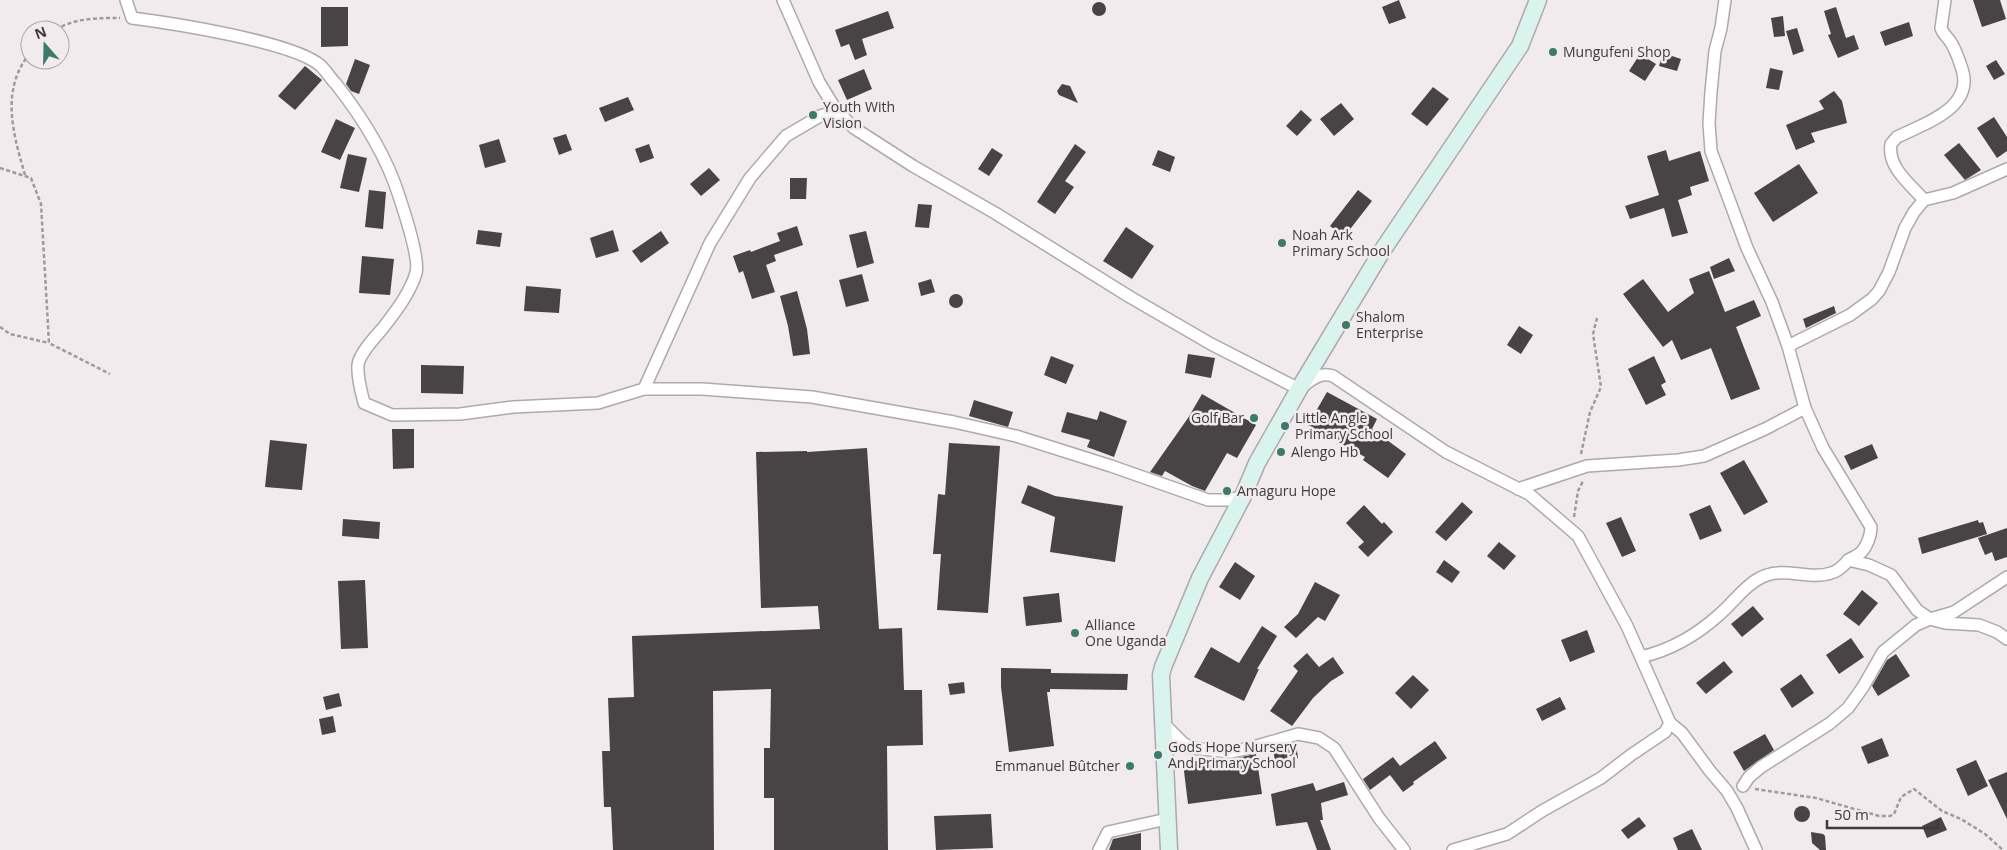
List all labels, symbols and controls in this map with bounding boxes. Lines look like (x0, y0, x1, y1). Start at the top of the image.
north arrow (20, 20, 70, 70)
text: N (32, 21, 49, 43)
place label: Mungufeni Shop (1563, 42, 1671, 61)
marker: Mungufeni Shop (1547, 46, 1559, 58)
place label: Youth With Vision (823, 97, 895, 132)
marker: Youth With Vision (807, 109, 819, 121)
place label: Noah Ark Primary School (1292, 225, 1390, 260)
marker: Noah Ark Primary School (1276, 237, 1288, 249)
place label: Shalom Enterprise (1356, 307, 1423, 342)
marker: Shalom Enterprise (1340, 319, 1352, 331)
place label: Golf Bar (1191, 408, 1244, 427)
place label: Little Angle Primary School (1295, 408, 1393, 443)
marker: Golf Bar (1248, 412, 1260, 424)
marker: Little Angle Primary School (1279, 420, 1291, 432)
place label: Alengo Hb (1291, 442, 1358, 461)
marker: Alengo Hb (1275, 446, 1287, 458)
place label: Amaguru Hope (1237, 481, 1336, 500)
marker: Amaguru Hope (1221, 485, 1233, 497)
place label: Alliance One Uganda (1085, 615, 1167, 650)
marker: Alliance One Uganda (1069, 627, 1081, 639)
place label: Gods Hope Nursery And Primary School (1168, 737, 1297, 772)
marker: Gods Hope Nursery And Primary School (1152, 749, 1164, 761)
place label: Emmanuel Bûtcher (995, 756, 1120, 775)
marker: Emmanuel Bûtcher (1124, 760, 1136, 772)
scale bar (1827, 798, 1938, 830)
text: 50 m (1834, 804, 1869, 824)

